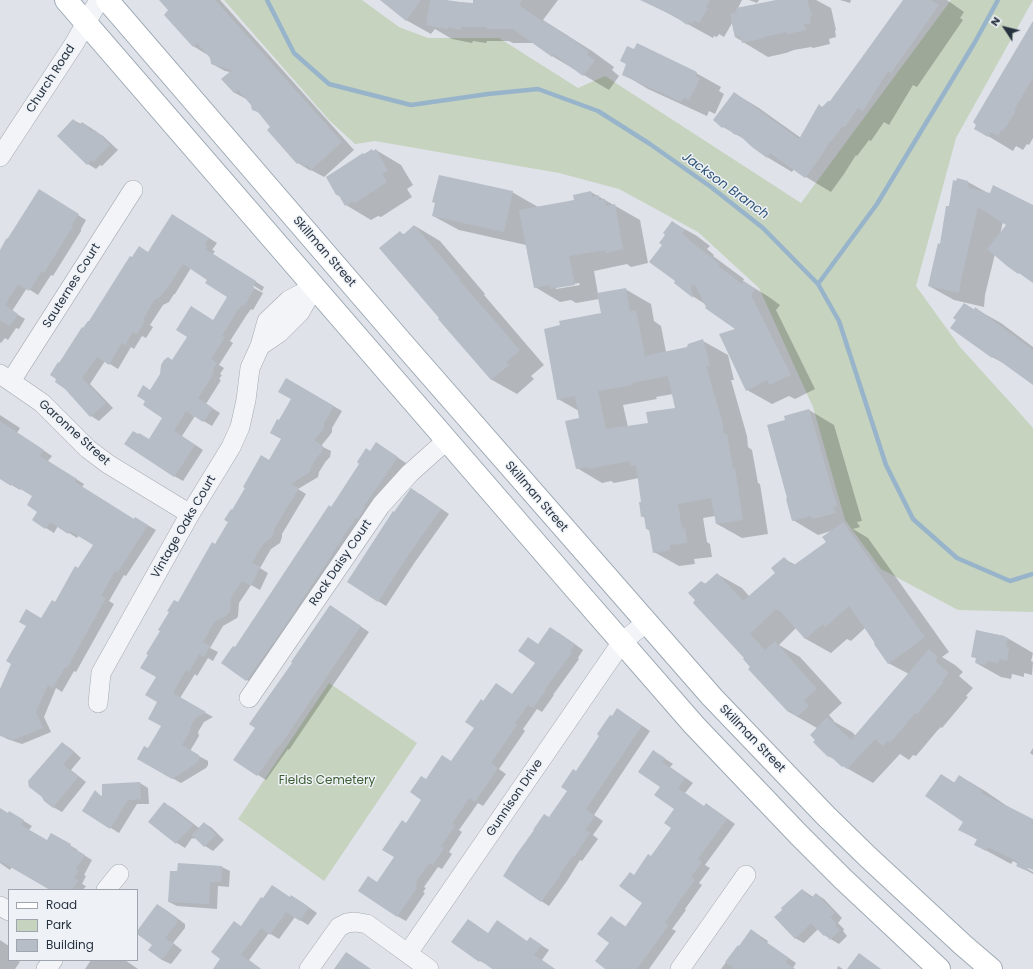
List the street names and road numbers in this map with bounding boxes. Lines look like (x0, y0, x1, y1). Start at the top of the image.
street label: Church Road (24, 42, 78, 116)
street label: Skillman Street (290, 214, 358, 290)
street label: Sauternes Court (40, 241, 104, 331)
street label: Garonne Street (35, 397, 113, 469)
street label: Skillman Street (502, 459, 570, 535)
street label: Vintage Oaks Court (149, 473, 219, 581)
street label: Rock Daisy Court (307, 517, 375, 609)
street label: Skillman Street (716, 702, 788, 776)
street label: Gunnison Drive (484, 757, 546, 839)

